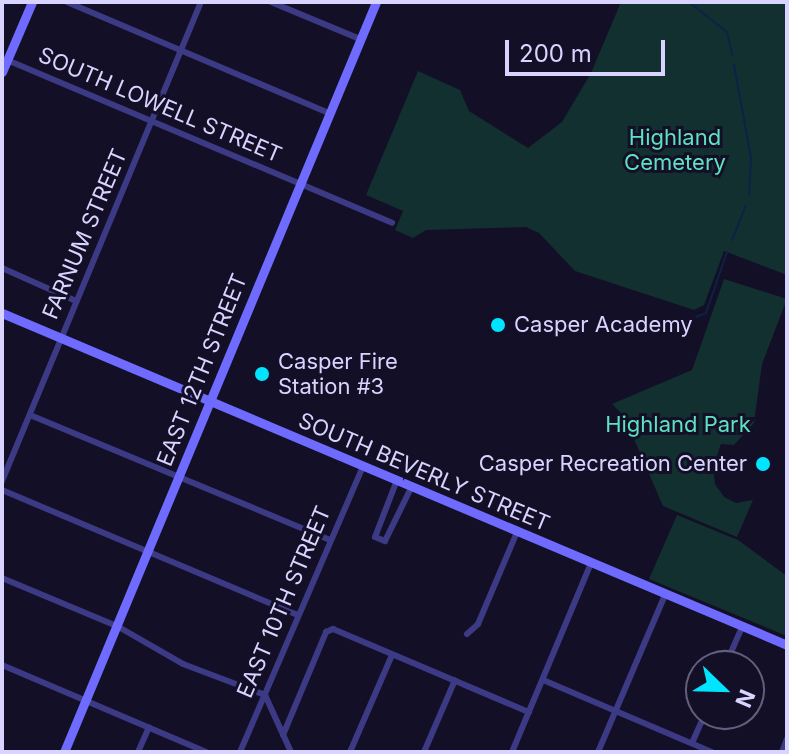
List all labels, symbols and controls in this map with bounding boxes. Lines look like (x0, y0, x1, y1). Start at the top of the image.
scale bar (509, 24, 669, 74)
text: 200 m (519, 39, 592, 68)
street label: SOUTH LOWELL STREET (34, 42, 286, 168)
park label: Highland Cemetery (624, 124, 726, 176)
street label: FARNUM STREET (37, 145, 133, 323)
street label: EAST 12TH STREET (151, 270, 253, 470)
place label: Casper Academy (514, 312, 693, 338)
marker: Casper Academy (489, 316, 507, 334)
place label: Casper Fire Station #3 (278, 348, 398, 400)
marker: Casper Fire Station #3 (253, 365, 271, 383)
street label: SOUTH BEVERLY STREET (294, 407, 554, 537)
park label: Highland Park (605, 412, 751, 438)
place label: Casper Recreation Center (479, 451, 747, 477)
marker: Casper Recreation Center (754, 455, 772, 473)
street label: EAST 10TH STREET (232, 502, 336, 702)
north arrow (685, 650, 765, 730)
text: N (730, 686, 760, 711)

